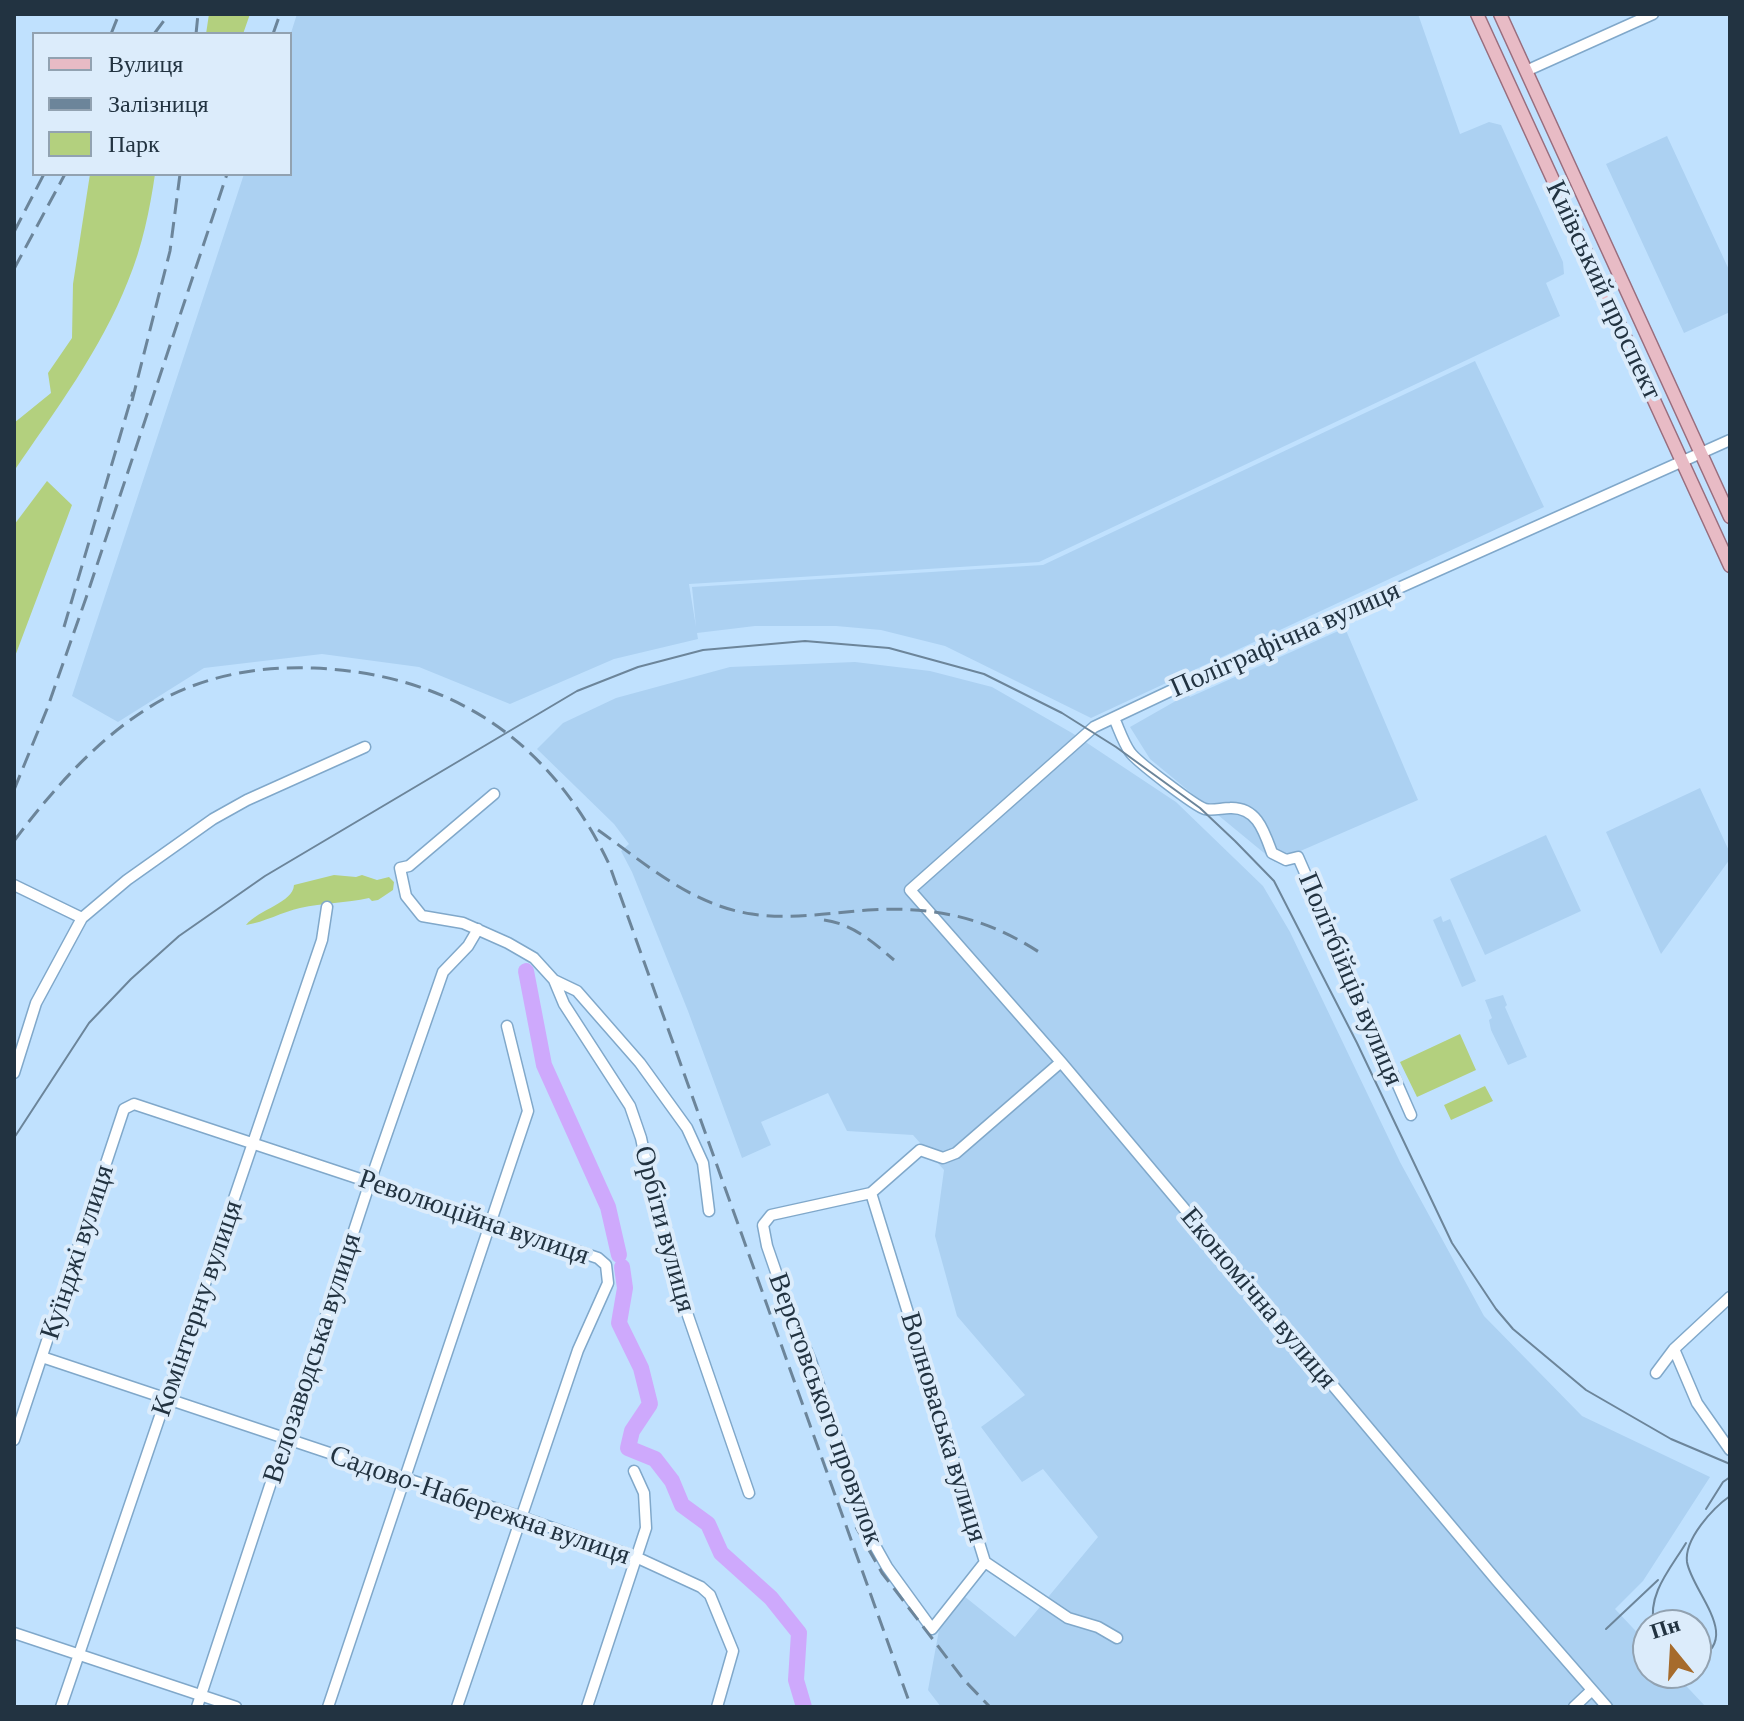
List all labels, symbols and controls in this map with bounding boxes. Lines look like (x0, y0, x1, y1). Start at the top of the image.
legend (32, 32, 292, 176)
text: Вулиця (108, 50, 183, 77)
text: Залізниця (108, 90, 209, 117)
text: Парк (108, 130, 160, 157)
street label: Київський проспект (1539, 175, 1669, 405)
street label: Поліграфічна вулиця (1165, 573, 1405, 705)
street label: Політбійців вулиця (1291, 868, 1411, 1090)
street label: Орбіти вулиця (627, 1142, 703, 1316)
street label: Куїнджі вулиця (33, 1160, 121, 1344)
street label: Революційна вулиця (354, 1162, 594, 1272)
street label: Комінтерну вулиця (144, 1196, 250, 1420)
street label: Економічна вулиця (1174, 1201, 1344, 1395)
street label: Велозаводська вулиця (256, 1229, 368, 1487)
street label: Верстовського провулок (761, 1268, 891, 1550)
street label: Волноваська вулиця (893, 1308, 995, 1546)
street label: Садово-Набережна вулиця (325, 1438, 635, 1572)
north arrow (1632, 1609, 1712, 1689)
text: Пн (1647, 1611, 1683, 1644)

